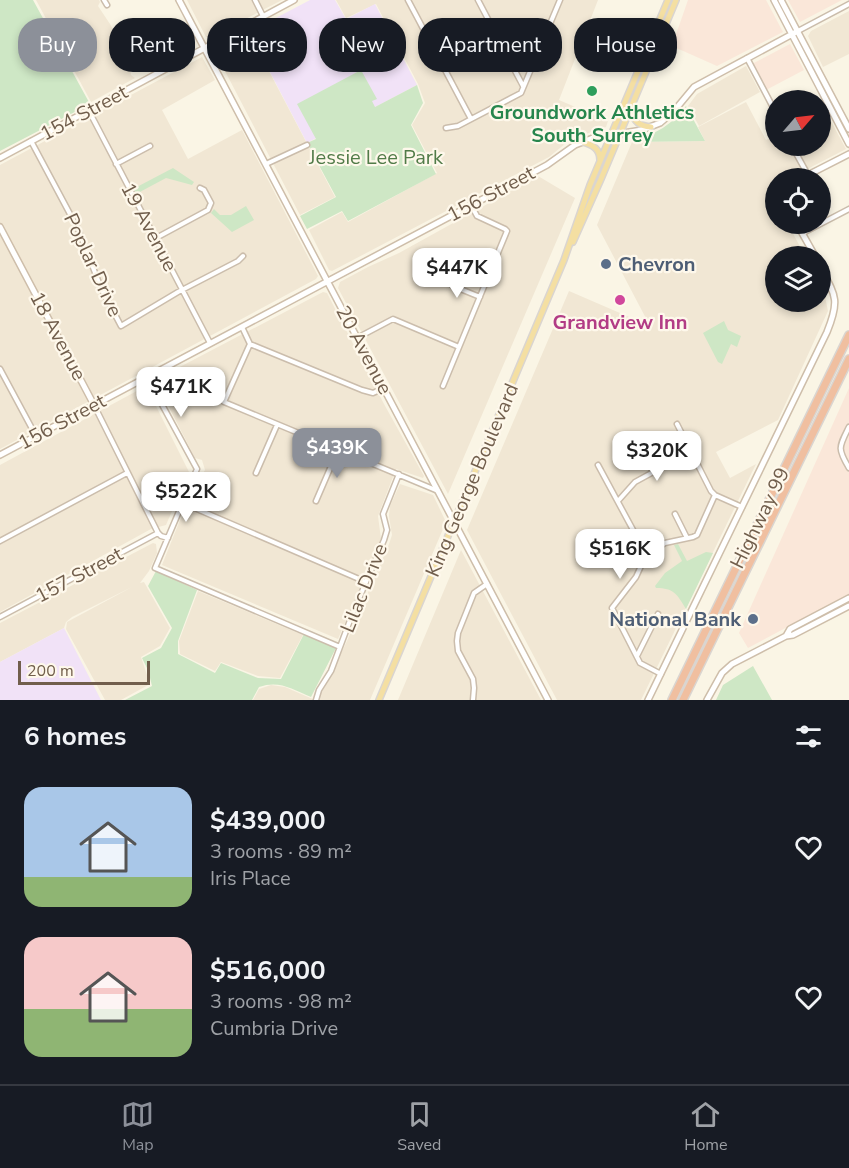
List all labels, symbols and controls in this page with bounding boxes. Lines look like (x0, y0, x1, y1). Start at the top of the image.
chip: Buy (18, 18, 97, 72)
chip: Rent (109, 18, 195, 72)
chip: Filters (207, 18, 307, 72)
chip: New (319, 18, 406, 72)
chip: Apartment (418, 18, 562, 72)
chip: House (574, 18, 677, 72)
street label: 154 Street (35, 78, 133, 147)
marker: Groundwork Athletics South Surrey (585, 84, 599, 98)
north arrow (765, 90, 831, 156)
map controls (765, 90, 831, 312)
place label: Groundwork Athletics South Surrey (490, 99, 695, 149)
park label: Jessie Lee Park (308, 144, 444, 171)
street label: 156 Street (442, 159, 540, 228)
button: locate (765, 168, 831, 234)
street label: 19 Avenue (114, 178, 184, 276)
street label: Poplar Drive (57, 209, 129, 321)
button: layers (765, 246, 831, 312)
pin: $447K (415, 248, 499, 299)
place label: Chevron (618, 251, 695, 278)
text: $447K (426, 254, 488, 281)
marker: Chevron (599, 257, 613, 271)
street label: 18 Avenue (23, 287, 93, 385)
marker: Grandview Inn (613, 293, 627, 307)
street label: 20 Avenue (329, 301, 399, 399)
place label: Grandview Inn (553, 309, 687, 336)
pin: $471K (139, 367, 223, 418)
text: $471K (150, 373, 212, 400)
street label: King George Boulevard (419, 379, 525, 581)
street label: 156 Street (13, 387, 111, 456)
pin: $439K (295, 428, 379, 479)
pin: $320K (615, 431, 699, 482)
text: $439K (306, 434, 368, 461)
text: $320K (626, 437, 688, 464)
street label: Highway 99 (724, 463, 796, 573)
pin: $522K (144, 472, 228, 523)
text: $522K (155, 478, 217, 505)
pin: $516K (578, 529, 662, 580)
text: $516K (589, 535, 651, 562)
street label: Lilac Drive (334, 539, 394, 637)
street label: 157 Street (30, 540, 128, 609)
place label: National Bank (609, 606, 742, 633)
marker: National Bank (746, 612, 760, 626)
scale bar (18, 658, 150, 686)
text: 200 m (27, 660, 74, 682)
text: 6 homes (24, 719, 126, 754)
icon: filters (792, 720, 825, 753)
text: $439,000 (210, 803, 326, 838)
icon: home (72, 811, 144, 883)
icon: heart (792, 831, 825, 864)
text: 3 rooms · 89 m² (210, 838, 352, 865)
text: Iris Place (210, 865, 291, 892)
text: $516,000 (210, 953, 326, 988)
icon: home (72, 961, 144, 1033)
icon: heart (792, 981, 825, 1014)
text: 3 rooms · 98 m² (210, 988, 352, 1015)
text: Cumbria Drive (210, 1015, 338, 1042)
tab: Map (121, 1098, 154, 1156)
tab: Saved (397, 1098, 441, 1156)
tab: Home (684, 1098, 728, 1156)

